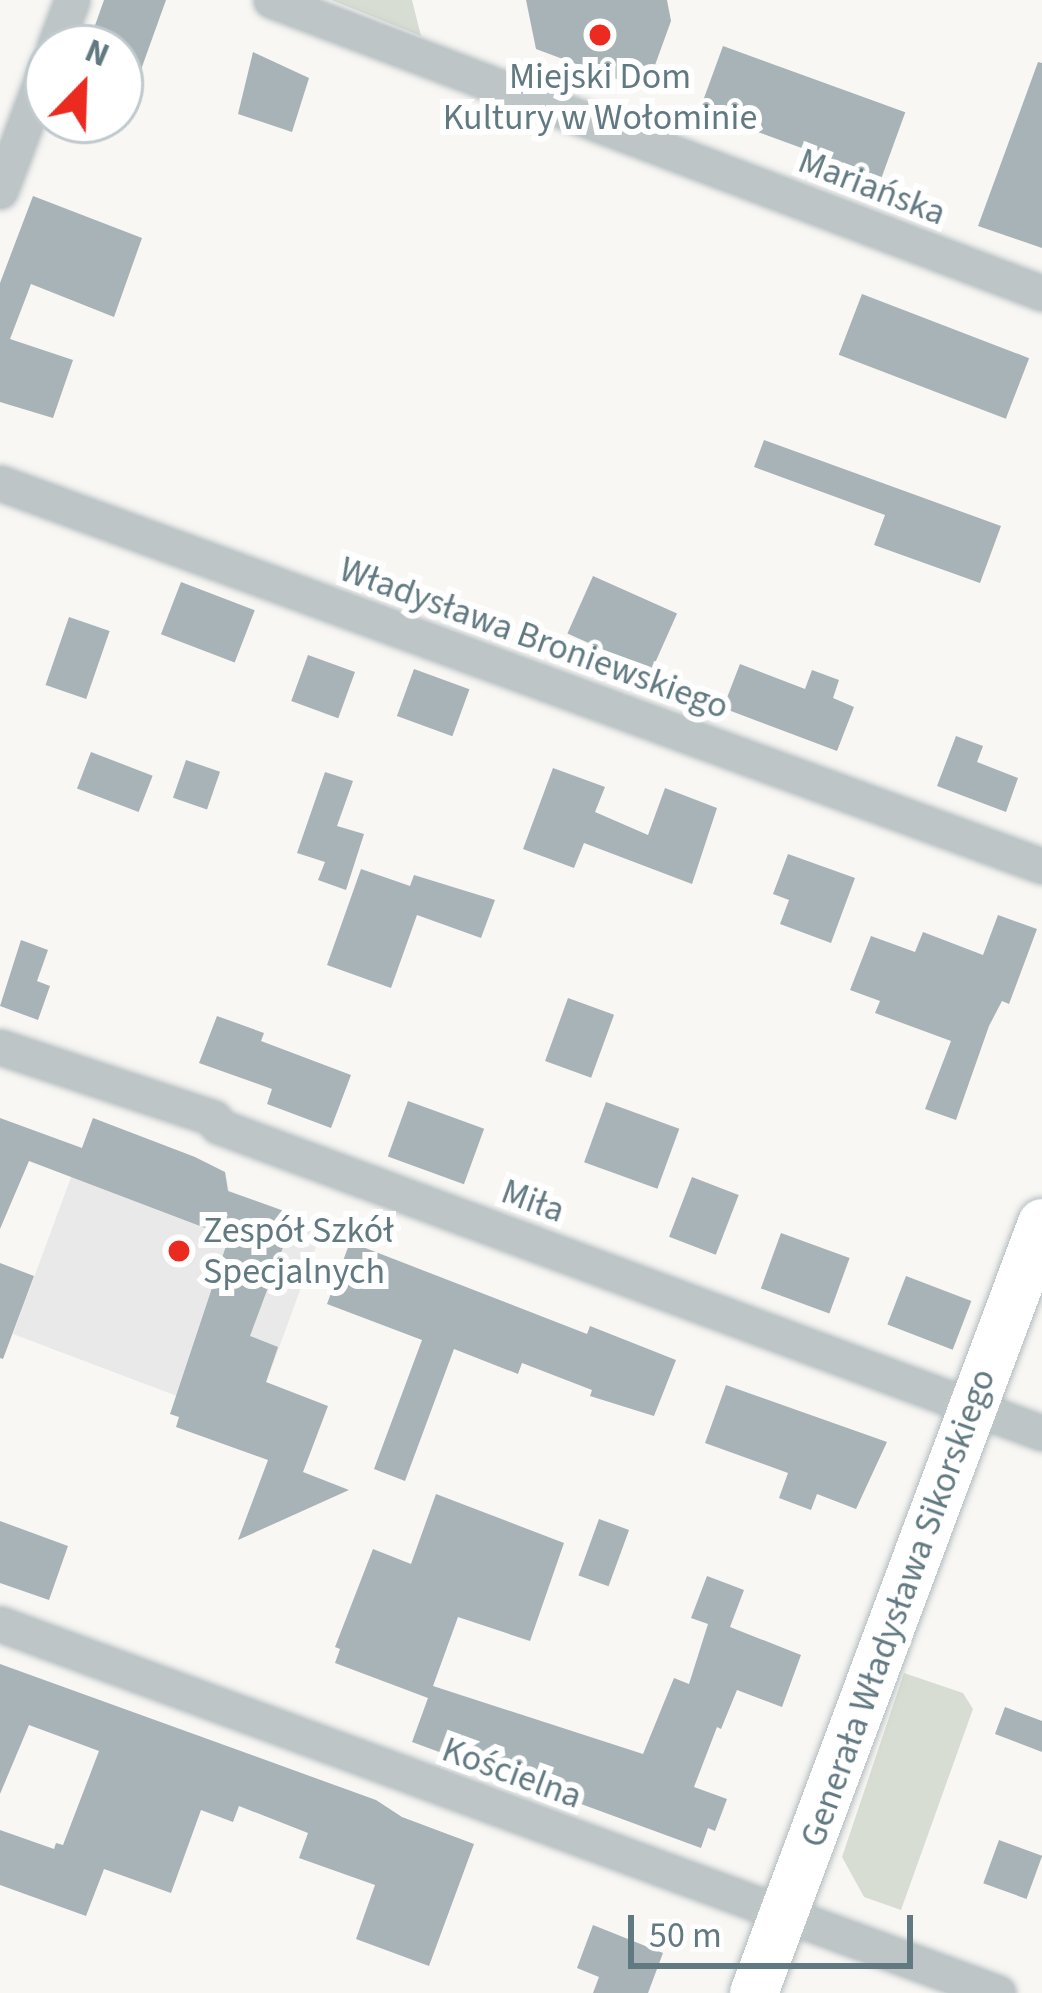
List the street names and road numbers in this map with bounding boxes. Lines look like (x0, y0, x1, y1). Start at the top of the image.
street label: Mariańska (792, 139, 952, 235)
street label: Władysława Broniewskiego (334, 548, 734, 728)
street label: Miła (496, 1170, 570, 1232)
street label: Generała Władysława Sikorskiego (791, 1363, 1005, 1853)
street label: Kościelna (436, 1728, 588, 1818)

